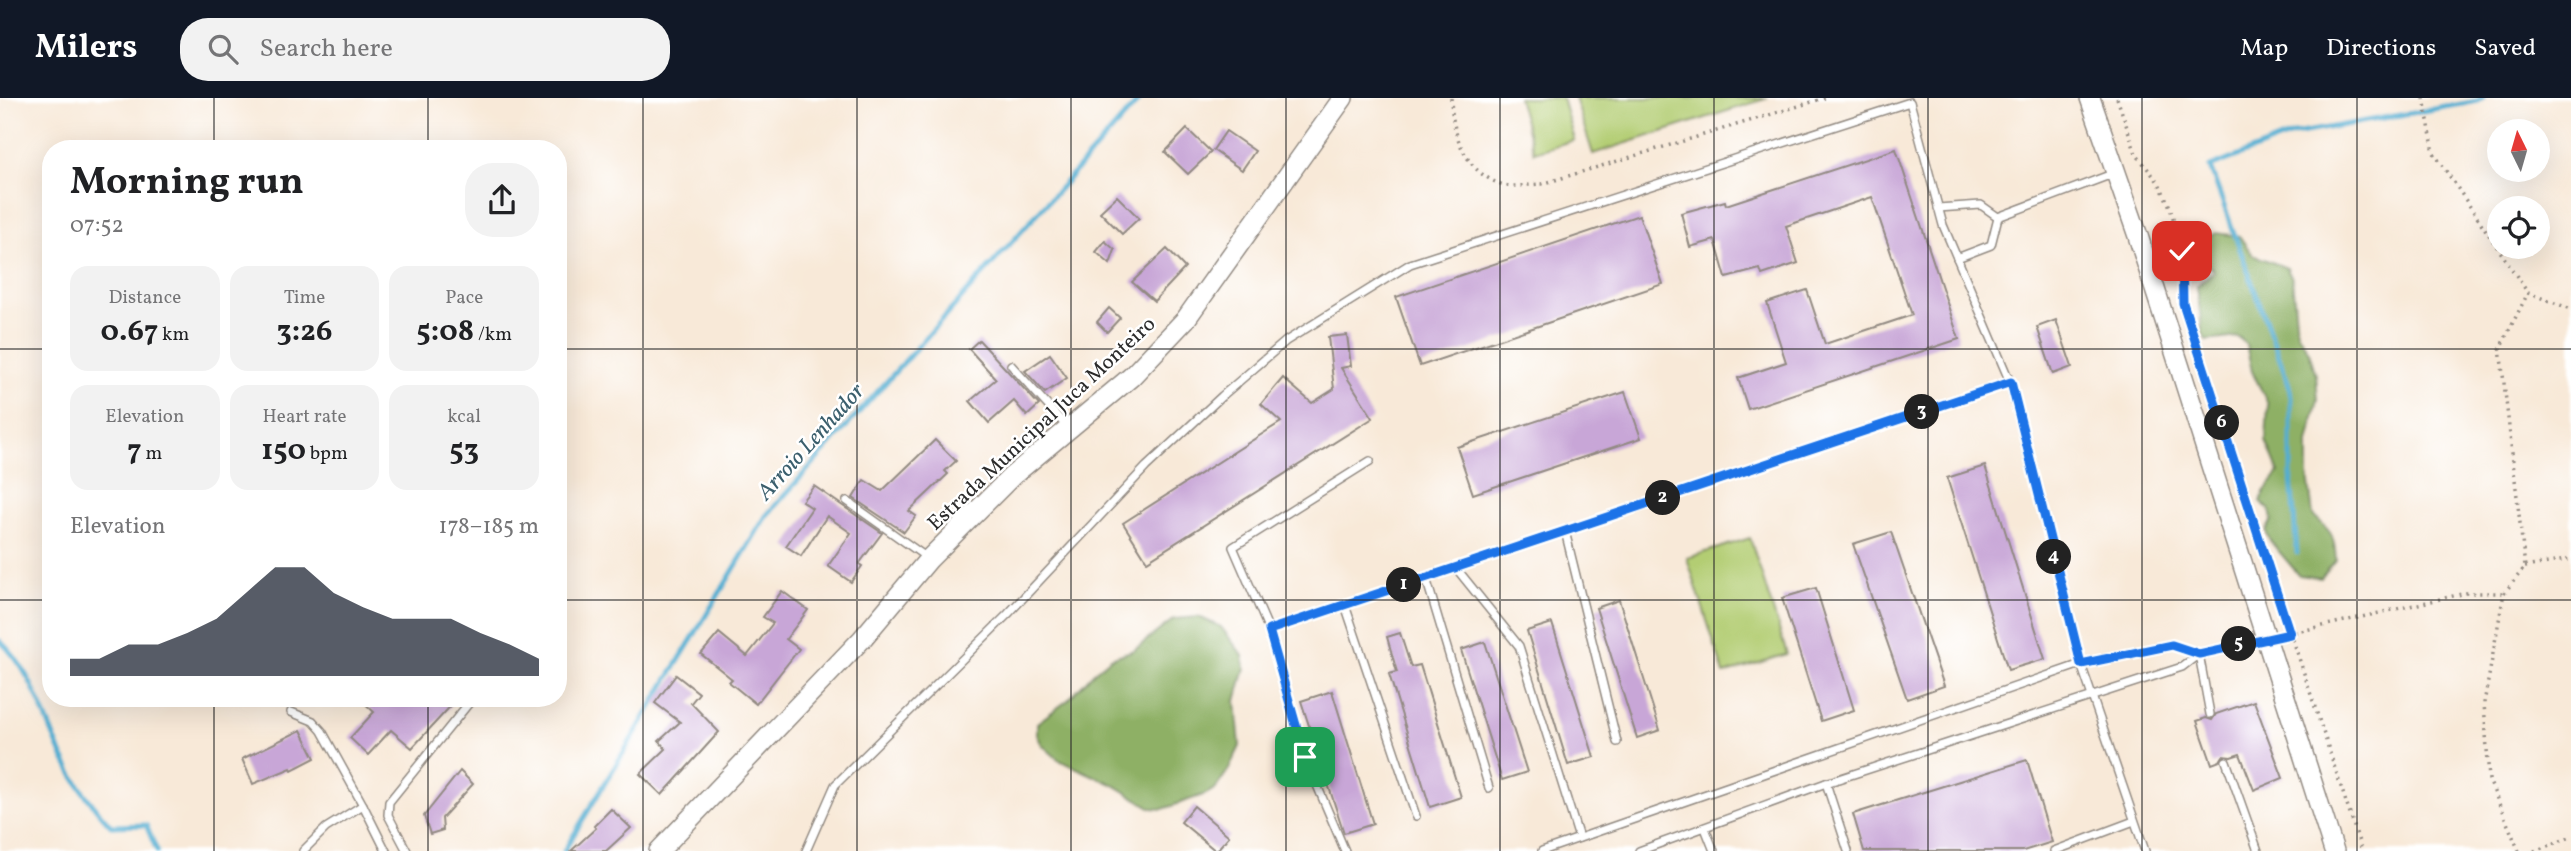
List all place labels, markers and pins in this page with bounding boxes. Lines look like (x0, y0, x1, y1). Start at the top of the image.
pin (2152, 221, 2212, 281)
pin: 3 (1904, 394, 1940, 430)
pin: 6 (2204, 406, 2240, 440)
pin: 2 (1646, 480, 1680, 516)
pin: 4 (2036, 540, 2072, 574)
pin: 1 (1386, 568, 1422, 602)
pin: 5 (2222, 626, 2256, 662)
pin (1275, 727, 1335, 787)

